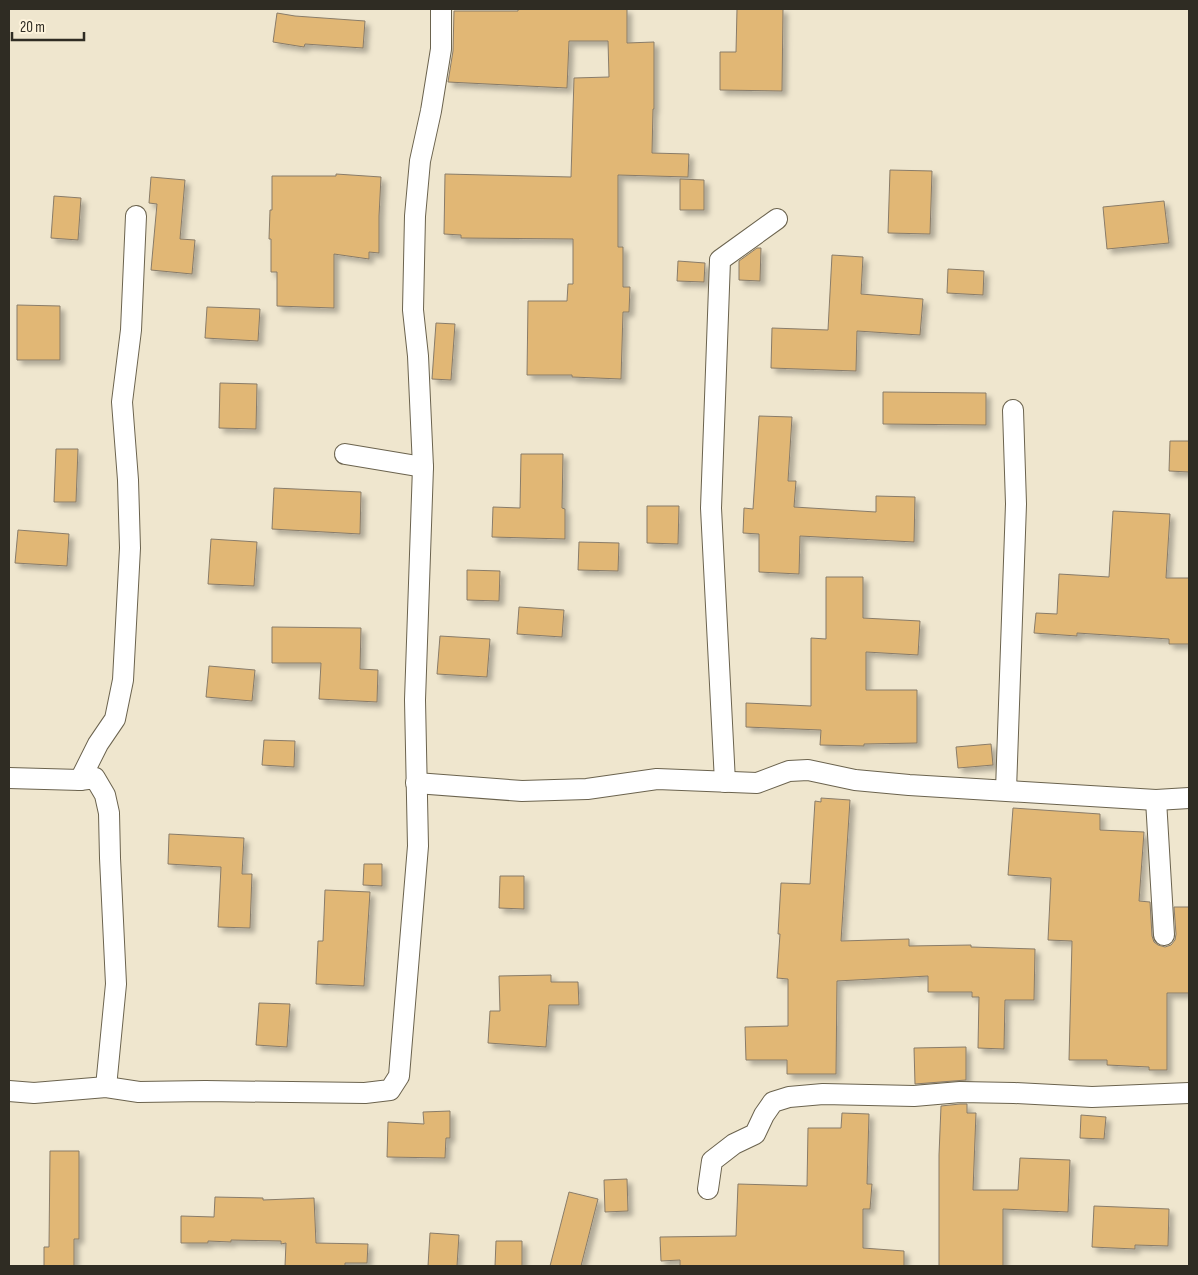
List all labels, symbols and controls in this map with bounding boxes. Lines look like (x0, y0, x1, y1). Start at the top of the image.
scale bar (12, 10, 85, 42)
text: 20 m (20, 18, 45, 37)

